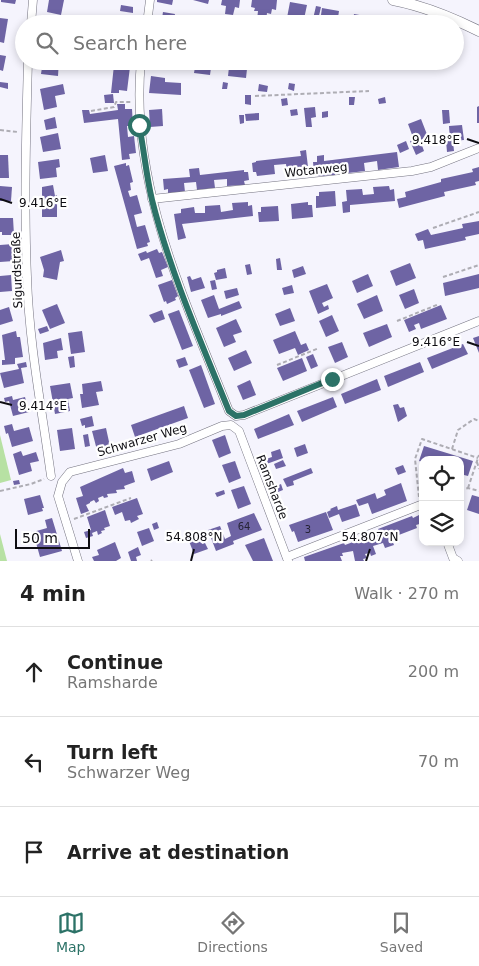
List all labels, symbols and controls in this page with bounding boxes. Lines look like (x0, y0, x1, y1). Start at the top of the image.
search box (15, 15, 464, 70)
icon: search (33, 29, 61, 57)
text: Search here (73, 32, 187, 54)
route start (128, 114, 151, 137)
text: 9.418°E (412, 133, 460, 147)
street label: Wotanweg (284, 160, 348, 180)
text: 9.416°E (19, 196, 67, 210)
street label: Sigurdstraße (9, 231, 25, 309)
text: 9.416°E (412, 335, 460, 349)
route end (321, 368, 344, 391)
text: 9.414°E (19, 399, 67, 413)
street label: Schwarzer Weg (96, 421, 188, 459)
street label: Ramsharde (253, 453, 291, 521)
map controls (419, 456, 464, 546)
button: locate (419, 456, 464, 501)
button: layers (419, 501, 464, 546)
house number: 64 (238, 521, 250, 532)
house number: 3 (305, 524, 311, 535)
scale bar (15, 526, 90, 549)
text: 50 m (22, 530, 58, 546)
text: 54.808°N (166, 530, 222, 544)
text: 54.807°N (342, 530, 398, 544)
text: 4 min (20, 582, 86, 606)
text: Walk · 270 m (354, 584, 459, 603)
text: Continue (67, 651, 163, 673)
icon: ahead (20, 658, 48, 686)
text: 200 m (408, 662, 459, 681)
text: Ramsharde (67, 673, 158, 692)
text: Turn left (67, 741, 158, 763)
icon: left (20, 748, 48, 776)
text: 70 m (418, 752, 459, 771)
text: Schwarzer Weg (67, 763, 190, 782)
icon: arrive (20, 838, 48, 866)
text: Arrive at destination (67, 841, 289, 863)
tab: Map (56, 909, 85, 955)
tab: Directions (197, 909, 268, 955)
tab: Saved (380, 909, 423, 955)

